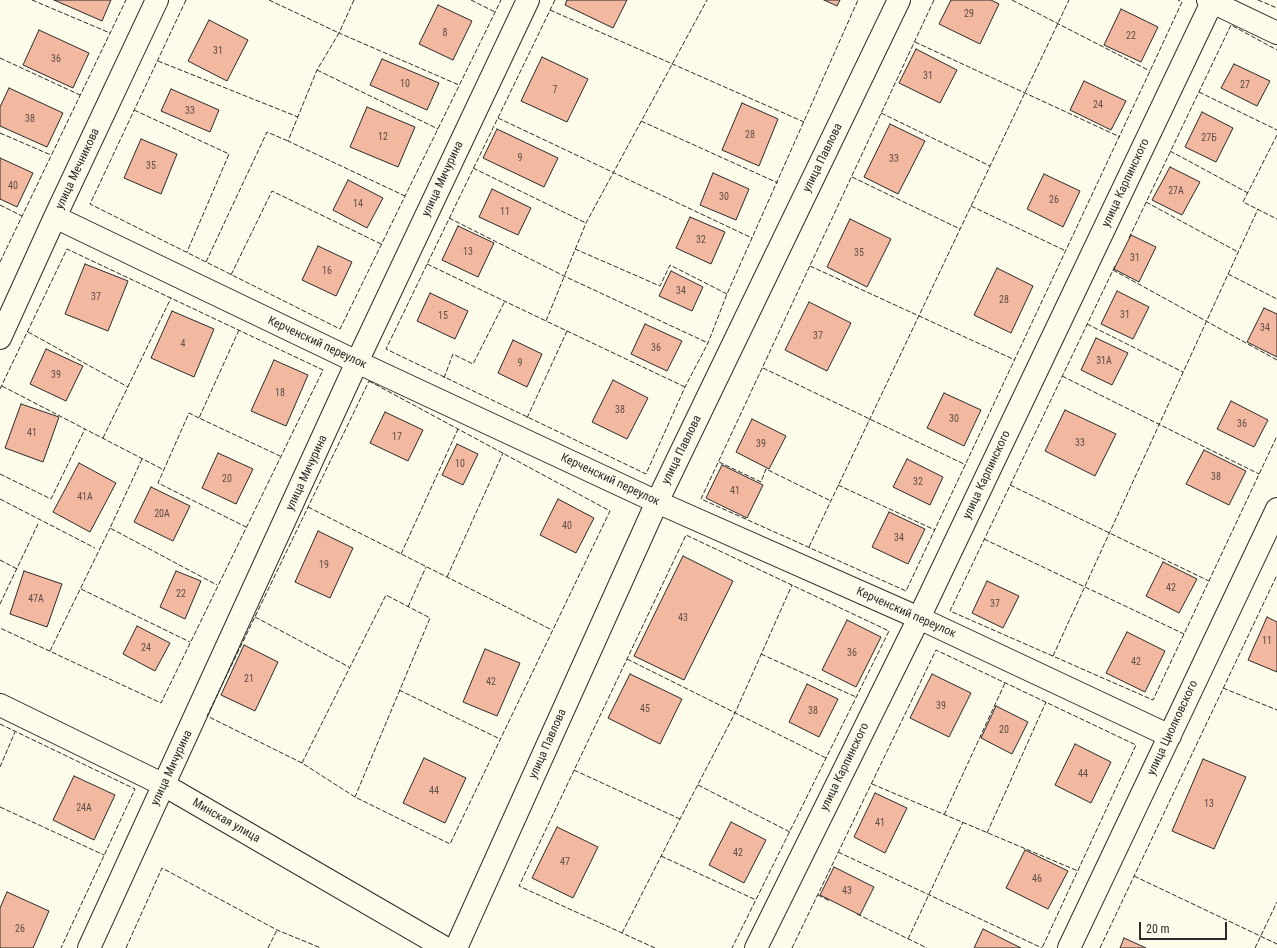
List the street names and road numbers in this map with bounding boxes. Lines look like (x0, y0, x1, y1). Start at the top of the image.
street label: улица Павлова (800, 121, 846, 195)
street label: улица Мечникова (53, 126, 103, 212)
street label: улица Карпинского (1099, 136, 1153, 230)
street label: улица Мичурина (419, 139, 467, 219)
street label: Керченский переулок (265, 314, 369, 372)
street label: улица Павлова (659, 413, 705, 487)
street label: улица Карпинского (960, 428, 1014, 522)
street label: улица Мичурина (283, 433, 331, 513)
street label: Керченский переулок (558, 451, 662, 509)
street label: Керченский переулок (854, 585, 958, 641)
street label: улица Циолковского (1145, 678, 1201, 778)
street label: улица Павлова (526, 707, 570, 781)
street label: улица Карпинского (817, 721, 873, 813)
street label: улица Мичурина (148, 728, 196, 808)
street label: Минская улица (190, 796, 262, 846)

